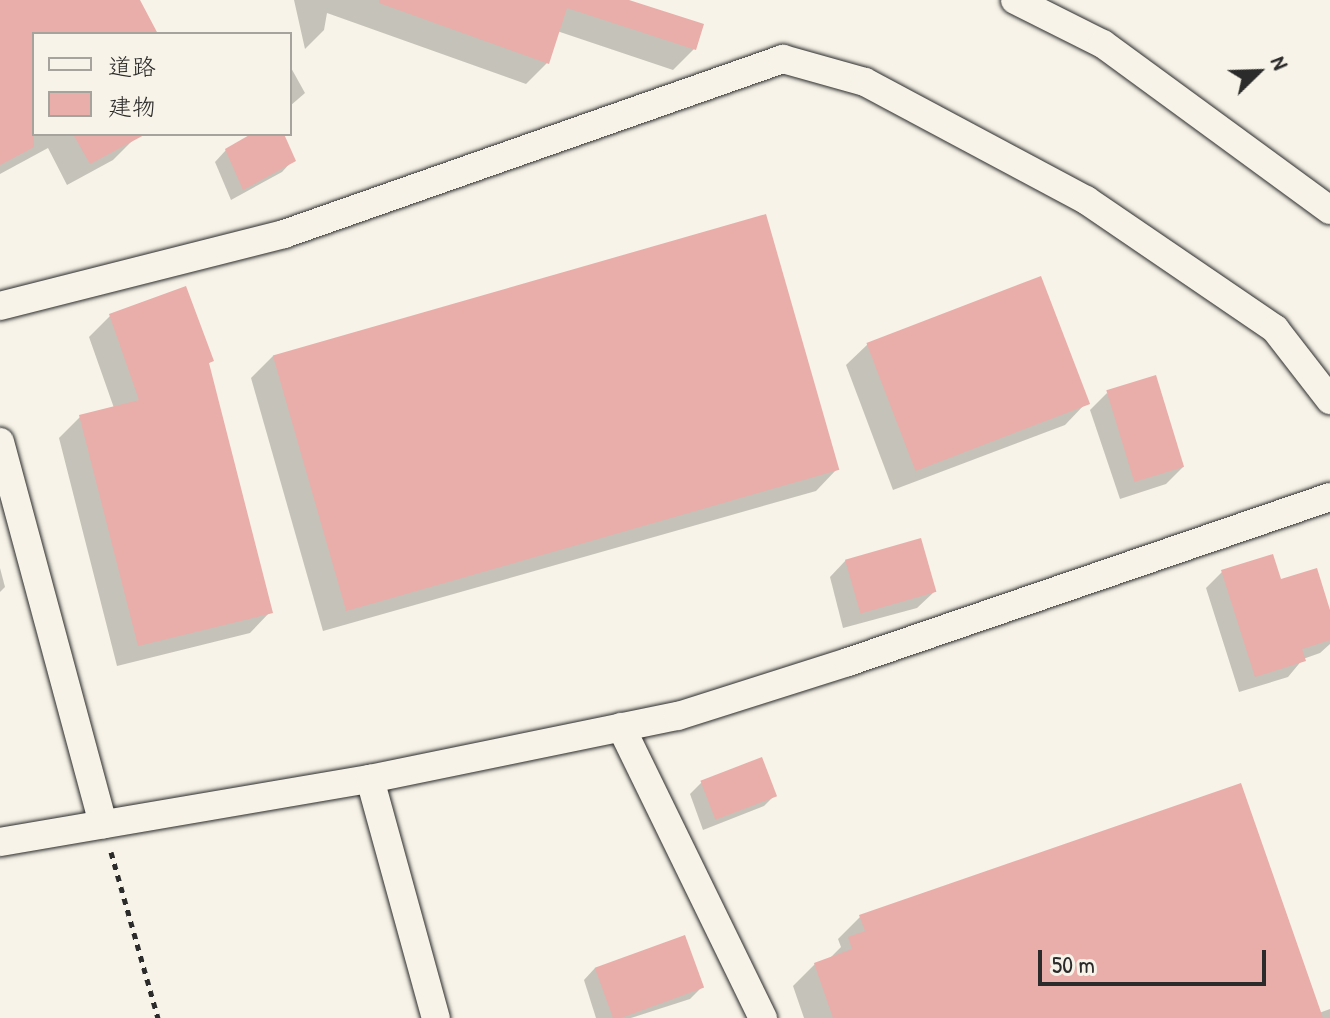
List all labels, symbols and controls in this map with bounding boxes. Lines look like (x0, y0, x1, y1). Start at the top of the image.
legend (32, 32, 292, 136)
north arrow (1218, 32, 1298, 112)
text: 道路 (108, 50, 156, 82)
text: N (1264, 51, 1296, 74)
text: 建物 (108, 90, 156, 122)
scale bar (1042, 934, 1270, 984)
text: 50 m (1052, 948, 1095, 980)

